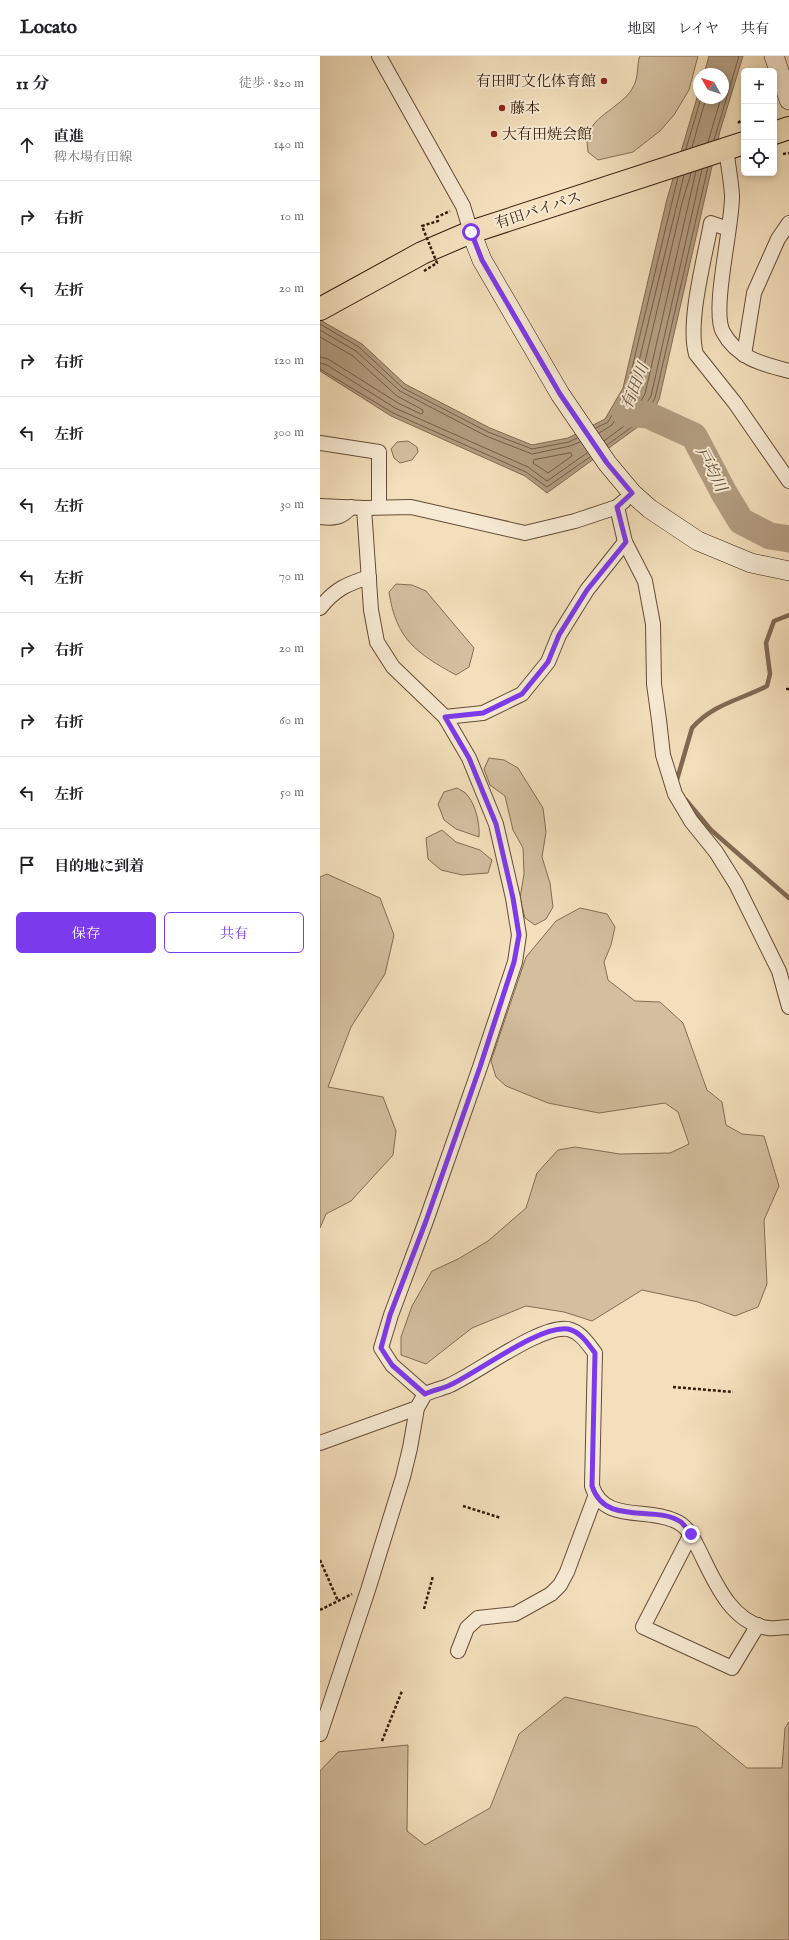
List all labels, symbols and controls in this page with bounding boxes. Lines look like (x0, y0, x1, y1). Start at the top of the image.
text: Locato (20, 16, 77, 40)
text: 地図 (628, 20, 656, 38)
text: レイヤ (678, 20, 719, 38)
text: 共有 (741, 20, 769, 38)
north arrow (693, 68, 729, 104)
map controls (741, 68, 777, 176)
button: + (741, 68, 777, 104)
place label: 有田町文化体育館 (476, 72, 596, 91)
text: 11 分 (16, 74, 49, 95)
text: 徒歩 · 820 m (239, 75, 304, 92)
marker: 有田町文化体育館 (599, 76, 609, 86)
place label: 藤本 (510, 99, 540, 118)
marker: 藤本 (497, 103, 507, 113)
button: − (741, 104, 777, 140)
place label: 大有田焼会館 (502, 125, 592, 144)
text: 直進 (54, 127, 84, 146)
marker: 大有田焼会館 (489, 129, 499, 139)
icon: ahead (16, 134, 38, 156)
text: 140 m (274, 136, 304, 153)
button: locate (741, 140, 777, 176)
text: 稗木場有田線 (54, 149, 132, 166)
street label: 有田バイパス (493, 188, 584, 233)
icon: right (16, 206, 38, 228)
text: 10 m (280, 208, 304, 225)
text: 右折 (54, 209, 84, 228)
route start (462, 223, 480, 241)
icon: left (16, 278, 38, 300)
text: 20 m (279, 280, 304, 297)
text: 左折 (54, 281, 84, 300)
icon: right (16, 350, 38, 372)
text: 120 m (274, 352, 304, 369)
text: 右折 (54, 353, 84, 372)
water label: 有田川 (618, 359, 655, 413)
icon: left (16, 422, 38, 444)
text: 300 m (273, 424, 304, 441)
text: 左折 (54, 425, 84, 444)
water label: 戸均川 (690, 444, 731, 498)
icon: left (16, 494, 38, 516)
text: 30 m (280, 496, 304, 513)
text: 左折 (54, 497, 84, 516)
icon: left (16, 566, 38, 588)
text: 70 m (279, 568, 304, 585)
text: 左折 (54, 569, 84, 588)
icon: right (16, 638, 38, 660)
text: 20 m (279, 640, 304, 657)
text: 右折 (54, 641, 84, 660)
icon: right (16, 710, 38, 732)
text: 60 m (279, 712, 304, 729)
text: 右折 (54, 713, 84, 732)
icon: left (16, 782, 38, 804)
text: 50 m (280, 784, 304, 801)
text: 左折 (54, 785, 84, 804)
icon: arrive (16, 854, 38, 876)
text: 目的地に到着 (54, 857, 144, 876)
button: 保存 (16, 912, 156, 953)
button: 共有 (164, 912, 304, 953)
route end (682, 1525, 700, 1543)

